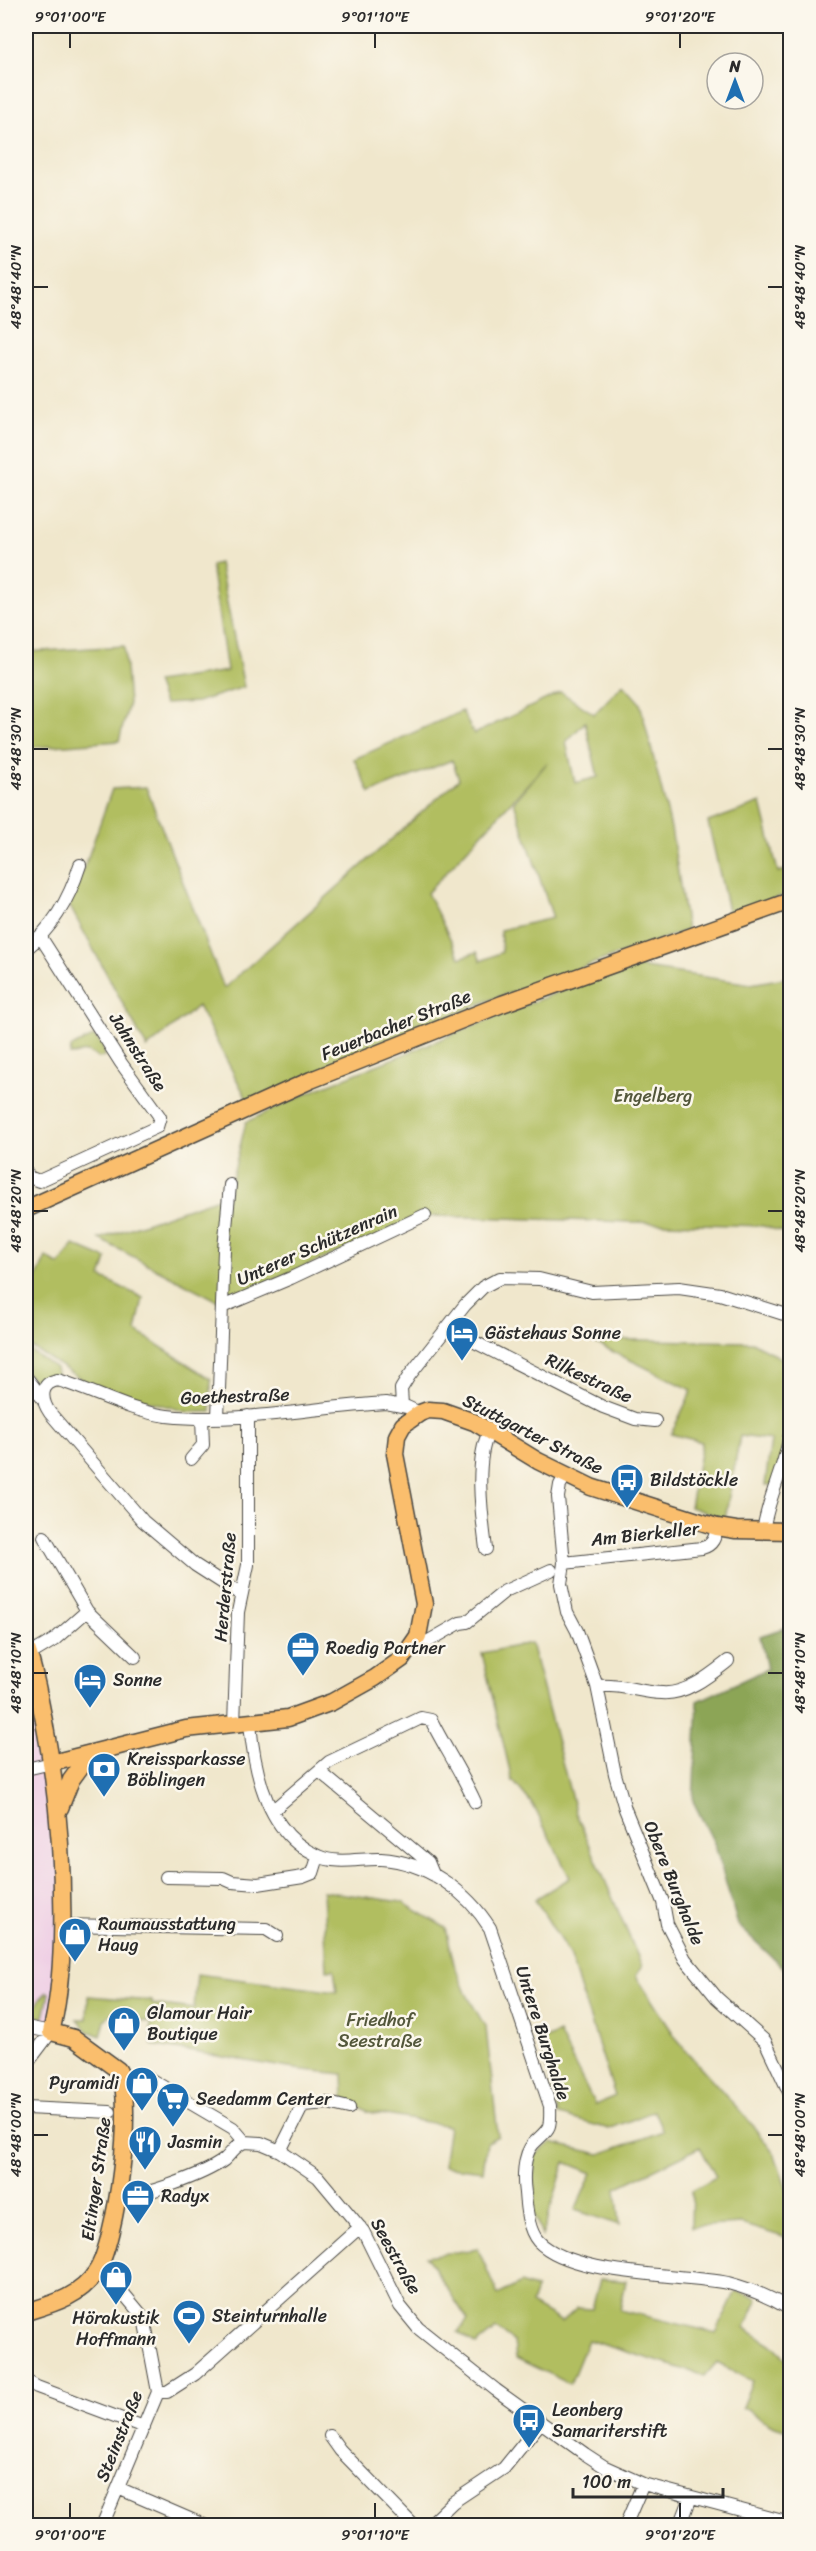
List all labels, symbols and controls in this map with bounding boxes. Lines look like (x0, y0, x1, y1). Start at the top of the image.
text: 9°01'00"E (35, 4, 107, 30)
text: 9°01'10"E (341, 4, 410, 30)
text: 9°01'20"E (645, 4, 717, 30)
north arrow (705, 51, 765, 111)
text: N (728, 52, 741, 81)
text: 48°48'40"N (3, 244, 29, 329)
text: 48°48'40"N (787, 244, 813, 329)
text: 48°48'30"N (3, 707, 29, 791)
text: 48°48'30"N (787, 707, 813, 791)
street label: Feuerbacher Straße (316, 980, 476, 1070)
street label: Jahnstraße (100, 1005, 176, 1098)
park label: Engelberg (614, 1080, 692, 1112)
text: 48°48'20"N (3, 1169, 29, 1253)
text: 48°48'20"N (787, 1169, 813, 1253)
street label: Unterer Schützenrain (231, 1195, 403, 1295)
hotel icon: Gästehaus Sonne (444, 1315, 480, 1362)
place label: Gästehaus Sonne (485, 1317, 621, 1349)
street label: Rilkestraße (540, 1344, 638, 1412)
street label: Goethestraße (180, 1378, 290, 1414)
street label: Stuttgarter Straße (457, 1385, 609, 1483)
bus stop icon: Bildstöckle (609, 1462, 645, 1509)
place label: Bildstöckle (650, 1464, 738, 1496)
street label: Am Bierkeller (588, 1512, 702, 1556)
street label: Herderstraße (204, 1531, 246, 1643)
office icon: Roedig Partner (285, 1630, 321, 1677)
text: 48°48'10"N (3, 1632, 29, 1714)
place label: Roedig Partner (326, 1632, 447, 1664)
text: 48°48'10"N (787, 1632, 813, 1714)
hotel icon: Sonne (72, 1662, 108, 1709)
place label: Sonne (113, 1664, 162, 1696)
place label: Kreissparkasse Böblingen (127, 1743, 246, 1796)
bank icon: Kreissparkasse Böblingen (86, 1751, 122, 1798)
street label: Obere Burghalde (634, 1816, 714, 1950)
place label: Raumausstattung Haug (98, 1908, 236, 1961)
shop icon: Raumausstattung Haug (57, 1916, 93, 1963)
street label: Untere Burghalde (506, 1962, 580, 2104)
place label: Glamour Hair Boutique (147, 1997, 253, 2050)
park label: Friedhof Seestraße (338, 2004, 422, 2057)
shop icon: Glamour Hair Boutique (106, 2005, 142, 2052)
shop icon: Pyramidi (124, 2065, 160, 2112)
place label: Pyramidi (49, 2067, 120, 2099)
supermarket icon: Seedamm Center (155, 2081, 191, 2128)
place label: Seedamm Center (196, 2083, 333, 2115)
text: 48°48'00"N (3, 2092, 29, 2177)
text: 48°48'00"N (787, 2092, 813, 2177)
street label: Eltinger Straße (71, 2115, 121, 2243)
restaurant icon: Jasmin (127, 2124, 163, 2171)
place label: Jasmin (167, 2126, 223, 2158)
office icon: Radyx (120, 2178, 156, 2225)
place label: Radyx (161, 2180, 210, 2212)
street label: Seestraße (362, 2211, 430, 2301)
shop icon: Hörakustik Hoffmann (98, 2259, 134, 2306)
sports icon: Steinturnhalle (171, 2298, 207, 2345)
place label: Steinturnhalle (212, 2300, 327, 2332)
place label: Hörakustik Hoffmann (72, 2302, 160, 2355)
street label: Steinstraße (86, 2385, 152, 2487)
place label: Leonberg Samariterstift (552, 2394, 668, 2447)
bus stop icon: Leonberg Samariterstift (511, 2402, 547, 2449)
scale bar (573, 2461, 723, 2499)
text: 100 m (582, 2466, 631, 2498)
text: 9°01'00"E (35, 2522, 107, 2548)
text: 9°01'10"E (341, 2522, 410, 2548)
text: 9°01'20"E (645, 2522, 717, 2548)

